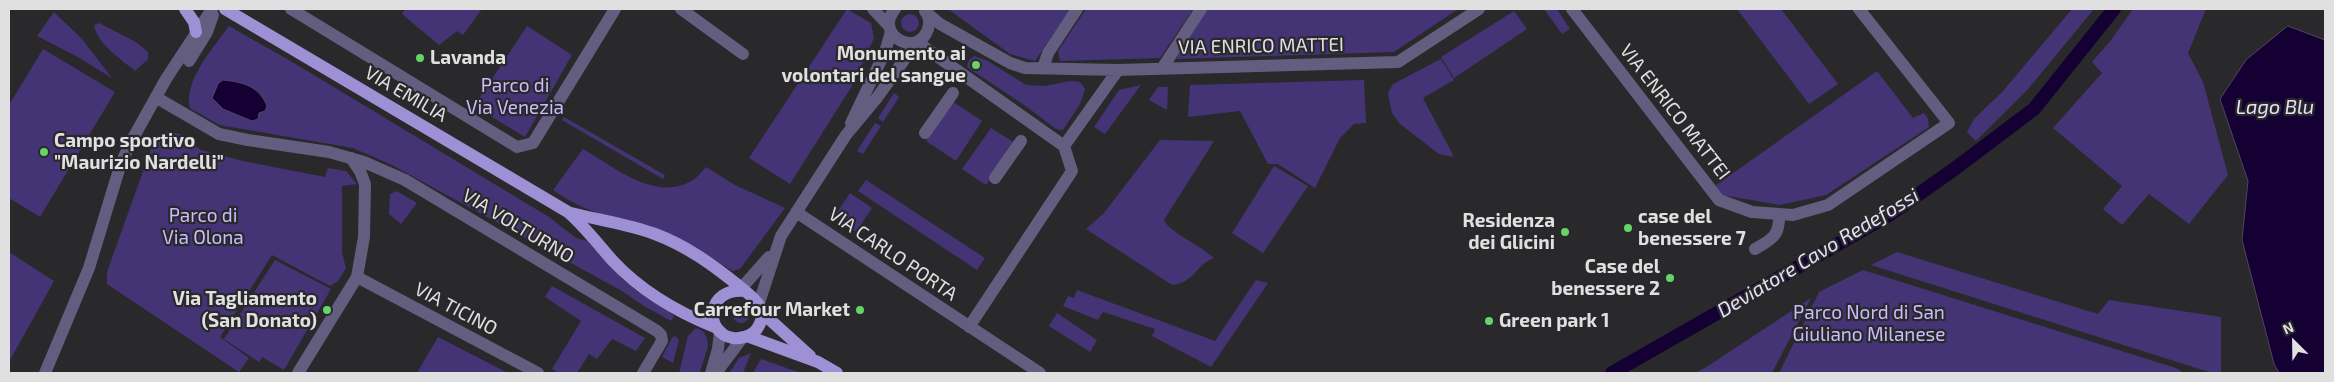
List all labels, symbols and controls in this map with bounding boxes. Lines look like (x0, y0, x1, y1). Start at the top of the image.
street label: VIA ENRICO MATTEI (1178, 33, 1344, 59)
street label: VIA ENRICO MATTEI (1615, 40, 1735, 184)
place label: Monumento ai volontari del sangue (782, 43, 966, 87)
place label: Lavanda (430, 47, 506, 69)
marker: Lavanda (414, 52, 426, 64)
marker: Monumento ai volontari del sangue (970, 59, 982, 71)
street label: VIA EMILIA (361, 61, 451, 127)
park label: Parco di Via Venezia (466, 75, 564, 119)
water label: Lago Blu (2236, 95, 2314, 119)
place label: Campo sportivo "Maurizio Nardelli" (54, 130, 224, 174)
marker: Campo sportivo "Maurizio Nardelli" (38, 146, 50, 158)
water label: Deviatore Cavo Redefossi (1713, 183, 1923, 323)
street label: VIA VOLTURNO (458, 184, 578, 268)
street label: VIA CARLO PORTA (824, 202, 962, 306)
park label: Parco di Via Olona (162, 205, 244, 249)
place label: case del benessere 7 (1638, 206, 1746, 250)
place label: Residenza dei Glicini (1462, 210, 1555, 254)
marker: case del benessere 7 (1622, 222, 1634, 234)
marker: Residenza dei Glicini (1559, 226, 1571, 238)
place label: Case del benessere 2 (1551, 256, 1660, 300)
marker: Case del benessere 2 (1664, 272, 1676, 284)
street label: VIA TICINO (411, 278, 501, 340)
place label: Via Tagliamento (San Donato) (173, 288, 317, 332)
place label: Carrefour Market (694, 299, 850, 321)
park label: Parco Nord di San Giuliano Milanese (1793, 302, 1945, 346)
marker: Via Tagliamento (San Donato) (321, 304, 333, 316)
marker: Carrefour Market (854, 304, 866, 316)
place label: Green park 1 (1499, 310, 1609, 332)
marker: Green park 1 (1483, 315, 1495, 327)
north arrow (2269, 317, 2319, 367)
text: N (2280, 318, 2296, 338)

